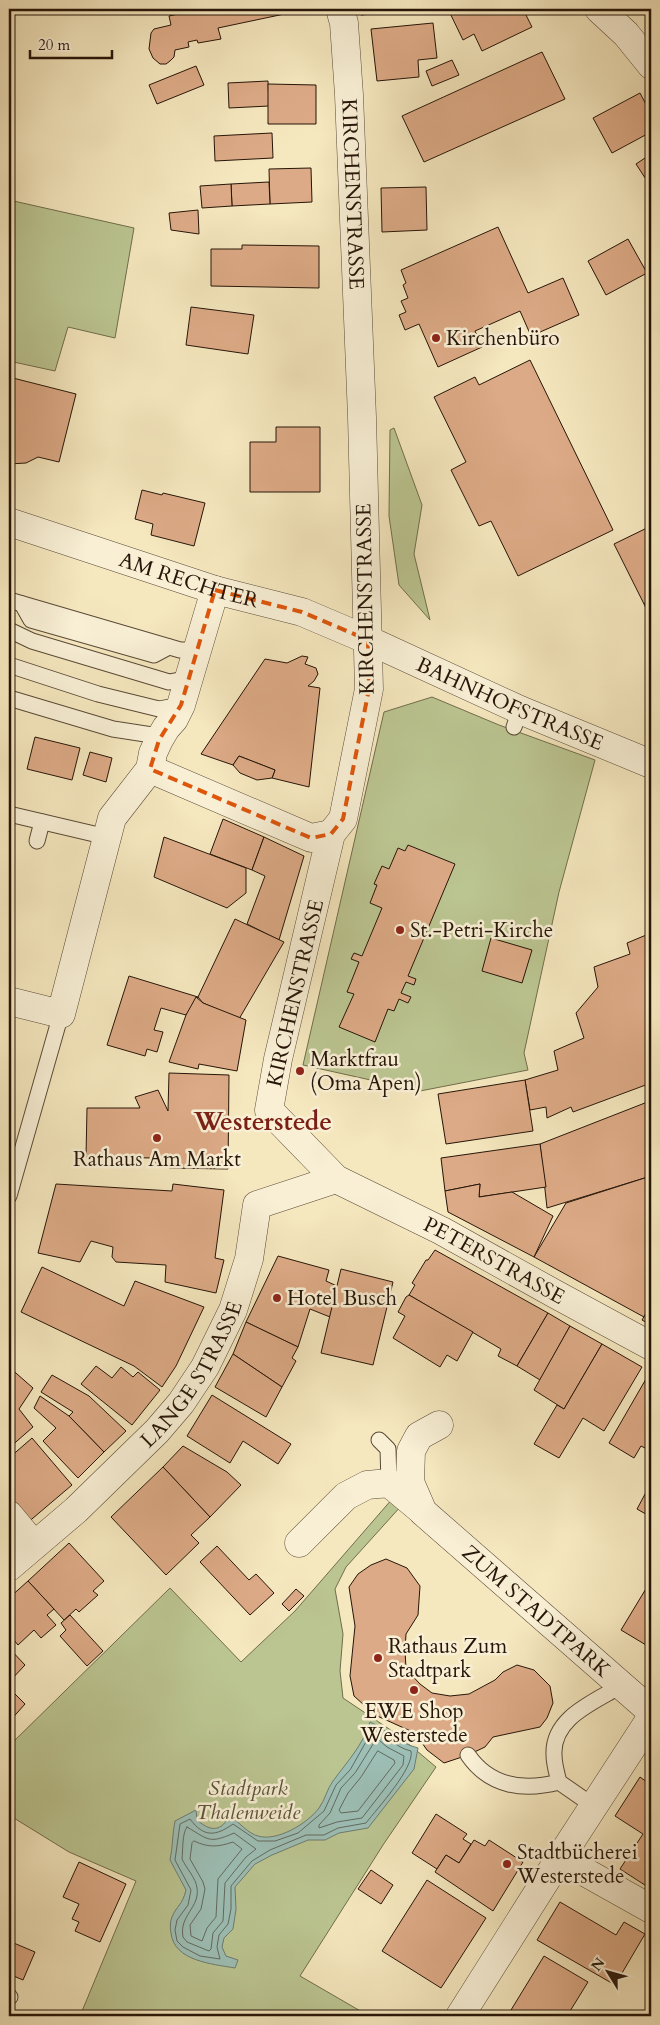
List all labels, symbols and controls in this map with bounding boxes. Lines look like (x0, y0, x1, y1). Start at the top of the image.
scale bar (30, 28, 112, 60)
text: 20 m (38, 35, 70, 55)
street label: KIRCHENSTRASSE (334, 98, 371, 290)
place label: Kirchenbüro (446, 324, 560, 353)
marker: Kirchenbüro (430, 332, 442, 344)
street label: KIRCHENSTRASSE (349, 503, 382, 695)
street label: AM RECHTER (115, 545, 262, 616)
street label: BAHNHOFSTRASSE (411, 650, 608, 758)
street label: KIRCHENSTRASSE (260, 897, 331, 1090)
place label: St.-Petri-Kirche (410, 916, 553, 945)
marker: St.-Petri-Kirche (394, 924, 406, 936)
place label: Marktfrau (Oma Apen) (310, 1045, 422, 1098)
marker: Marktfrau (Oma Apen) (294, 1065, 306, 1077)
district label: Westerstede (193, 1104, 332, 1139)
marker: Rathaus Am Markt (151, 1132, 163, 1144)
place label: Rathaus Am Markt (73, 1145, 241, 1174)
street label: PETERSTRASSE (418, 1210, 570, 1312)
place label: Hotel Busch (287, 1284, 397, 1313)
marker: Hotel Busch (271, 1292, 283, 1304)
street label: LANGE STRASSE (134, 1298, 250, 1454)
street label: ZUM STADTPARK (455, 1538, 617, 1685)
place label: Rathaus Zum Stadtpark (388, 1632, 508, 1685)
marker: Rathaus Zum Stadtpark (372, 1652, 384, 1664)
marker: EWE Shop Westerstede (408, 1684, 420, 1696)
place label: EWE Shop Westerstede (359, 1697, 468, 1750)
park label: Stadtpark Thalenweide (196, 1774, 301, 1827)
place label: Stadtbücherei Westerstede (516, 1838, 638, 1891)
marker: Stadtbücherei Westerstede (501, 1858, 513, 1870)
north arrow (582, 1948, 632, 1998)
text: N (587, 1954, 609, 1975)

